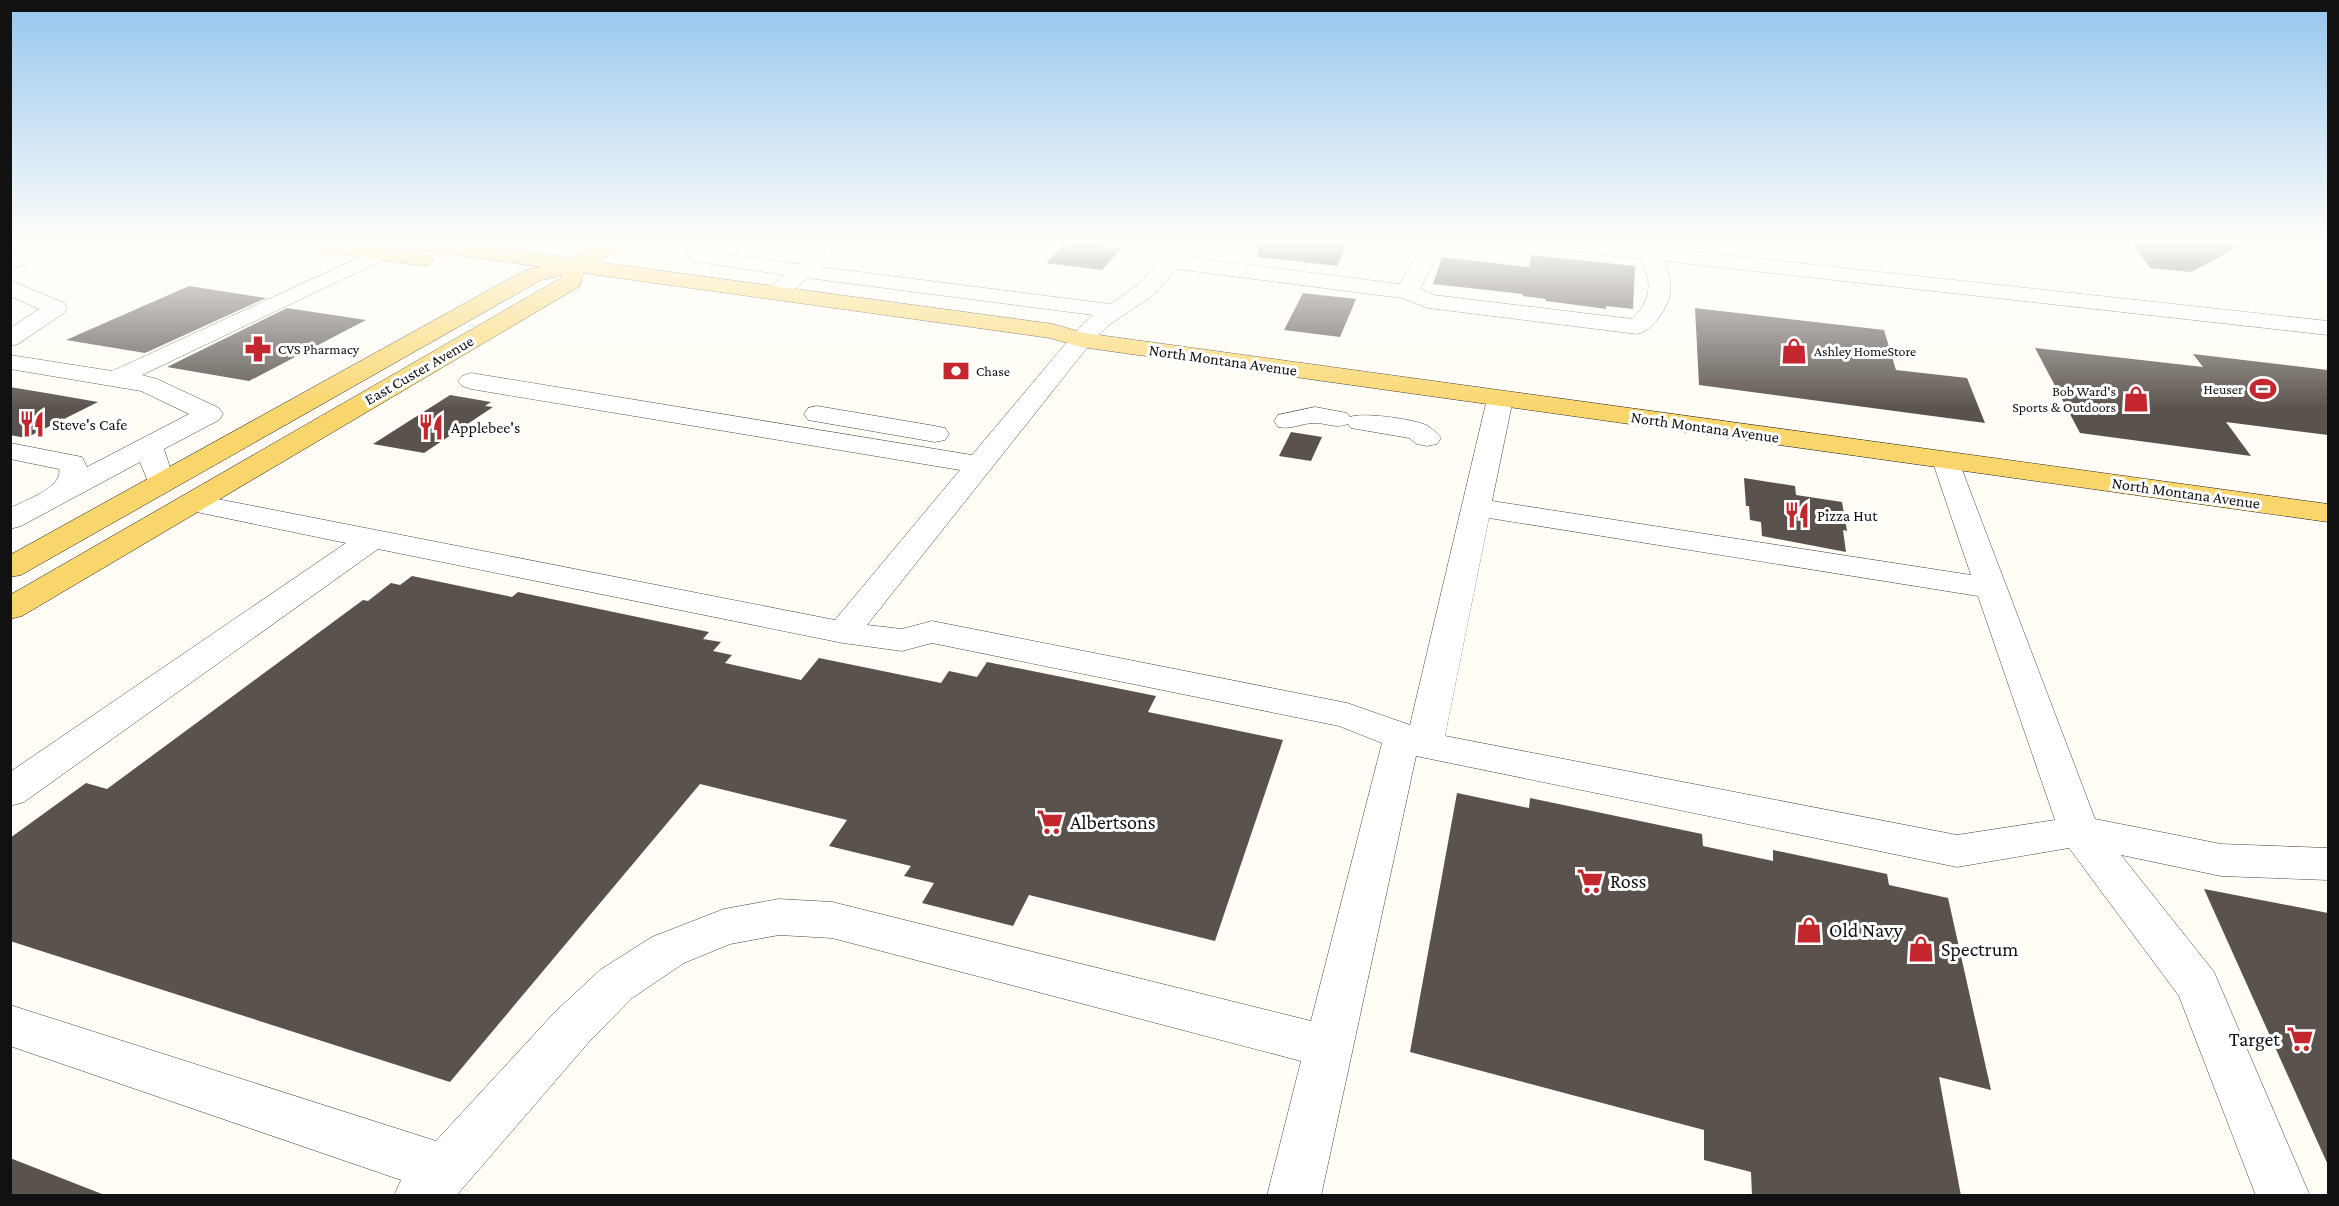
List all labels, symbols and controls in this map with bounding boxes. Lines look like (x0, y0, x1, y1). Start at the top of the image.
street label: East Custer Avenue (362, 332, 476, 408)
pharmacy icon: CVS Pharmacy (243, 334, 273, 364)
shop icon: Ashley HomeStore (1779, 336, 1809, 366)
place label: CVS Pharmacy (278, 341, 360, 357)
street label: North Montana Avenue (1148, 341, 1298, 379)
place label: Ashley HomeStore (1814, 343, 1916, 359)
bank icon: Chase (941, 356, 971, 386)
place label: Chase (976, 363, 1010, 379)
sports icon: Heuser (2248, 374, 2278, 404)
place label: Heuser (2204, 381, 2243, 397)
place label: Bob Ward's Sports & Outdoors (2012, 383, 2116, 415)
shop icon: Bob Ward's Sports & Outdoors (2121, 384, 2151, 414)
street label: North Montana Avenue (1630, 408, 1780, 446)
restaurant icon: Steve's Cafe (17, 409, 47, 439)
restaurant icon: Applebee's (416, 412, 446, 442)
place label: Steve's Cafe (52, 416, 127, 433)
place label: Applebee's (451, 419, 520, 437)
street label: North Montana Avenue (2111, 474, 2261, 512)
restaurant icon: Pizza Hut (1782, 500, 1812, 530)
place label: Pizza Hut (1817, 507, 1878, 524)
supermarket icon: Albertsons (1035, 807, 1065, 837)
place label: Albertsons (1070, 811, 1156, 833)
supermarket icon: Ross (1575, 866, 1605, 896)
place label: Ross (1610, 870, 1647, 892)
shop icon: Old Navy (1794, 915, 1824, 945)
place label: Old Navy (1829, 919, 1904, 942)
shop icon: Spectrum (1906, 934, 1936, 964)
place label: Spectrum (1941, 938, 2018, 961)
supermarket icon: Target (2285, 1024, 2315, 1054)
place label: Target (2229, 1028, 2280, 1051)

